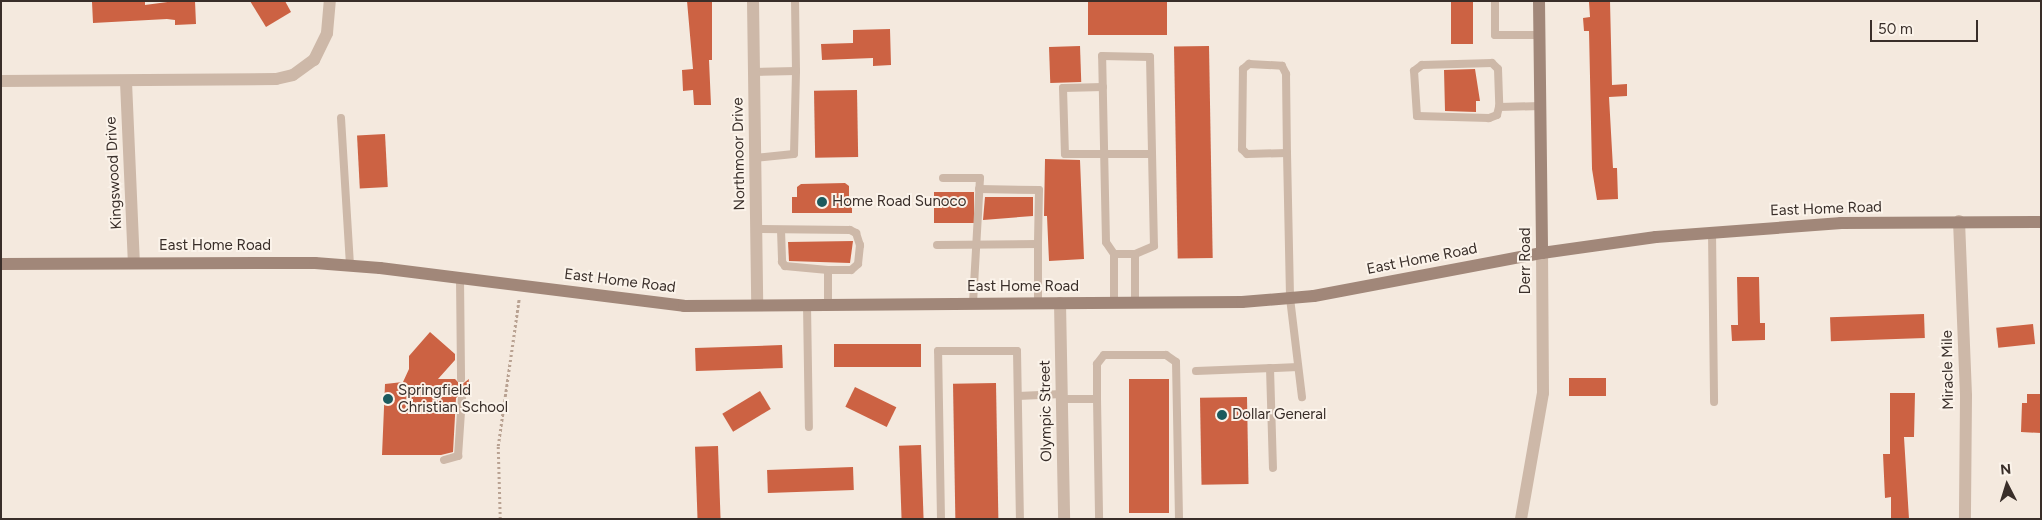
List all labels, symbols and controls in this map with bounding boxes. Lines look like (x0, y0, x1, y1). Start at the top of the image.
scale bar (1872, 10, 1980, 42)
text: 50 m (1878, 20, 1913, 38)
street label: Northmoor Drive (729, 97, 749, 211)
street label: Kingswood Drive (102, 116, 126, 230)
place label: Home Road Sunoco (832, 193, 966, 211)
marker: Home Road Sunoco (816, 196, 828, 208)
street label: East Home Road (1770, 198, 1882, 220)
street label: Derr Road (1517, 228, 1535, 294)
street label: East Home Road (159, 237, 271, 255)
street label: East Home Road (1365, 239, 1479, 279)
street label: East Home Road (563, 265, 677, 297)
street label: East Home Road (967, 278, 1079, 296)
street label: Miracle Mile (1938, 330, 1958, 410)
street label: Olympic Street (1036, 360, 1056, 462)
place label: Springfield Christian School (398, 381, 508, 416)
marker: Springfield Christian School (382, 393, 394, 405)
place label: Dollar General (1232, 406, 1326, 424)
marker: Dollar General (1216, 409, 1228, 421)
north arrow (1982, 460, 2032, 510)
text: N (2000, 461, 2012, 478)

